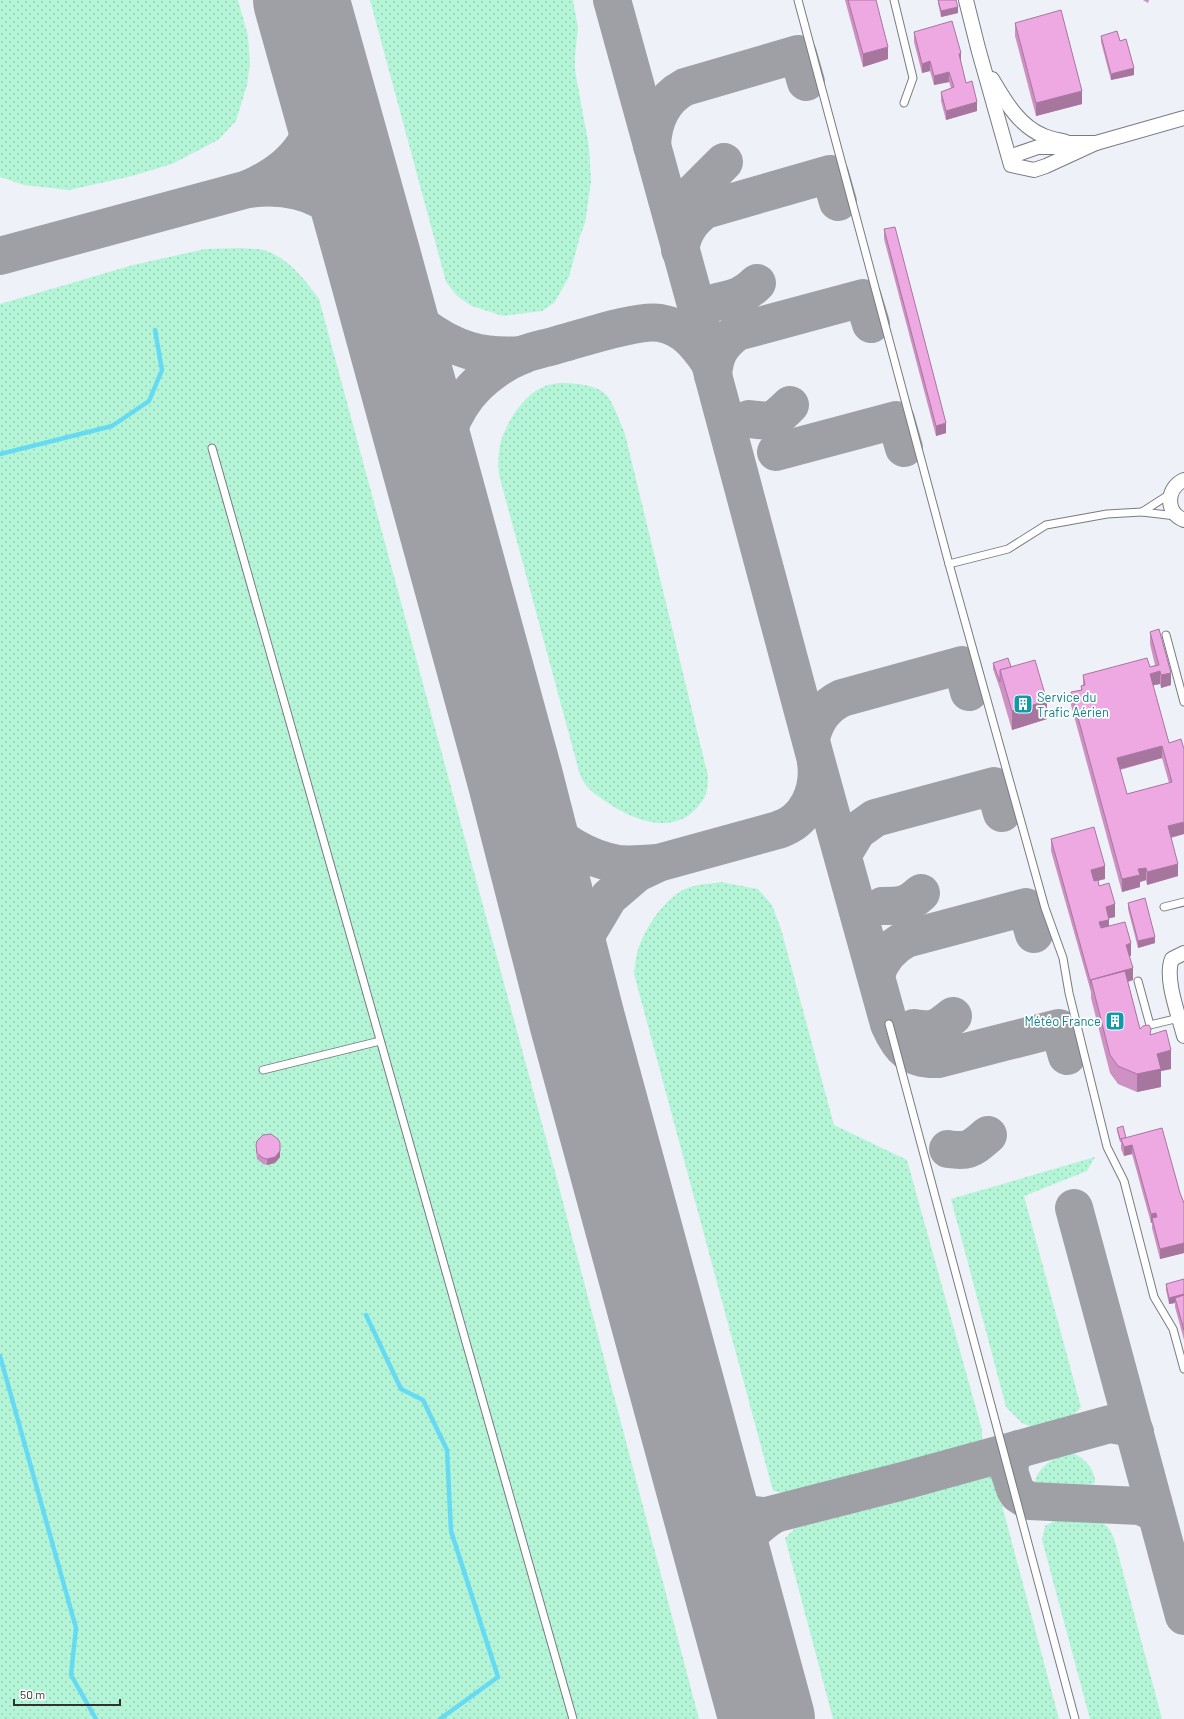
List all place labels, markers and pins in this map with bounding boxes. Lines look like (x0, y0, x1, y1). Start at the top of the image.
place label: Service du Trafic Aérien (1037, 689, 1109, 720)
building icon: Service du Trafic Aérien (1012, 693, 1034, 715)
building icon: Météo France (1104, 1010, 1126, 1032)
place label: Météo France (1025, 1013, 1101, 1029)

